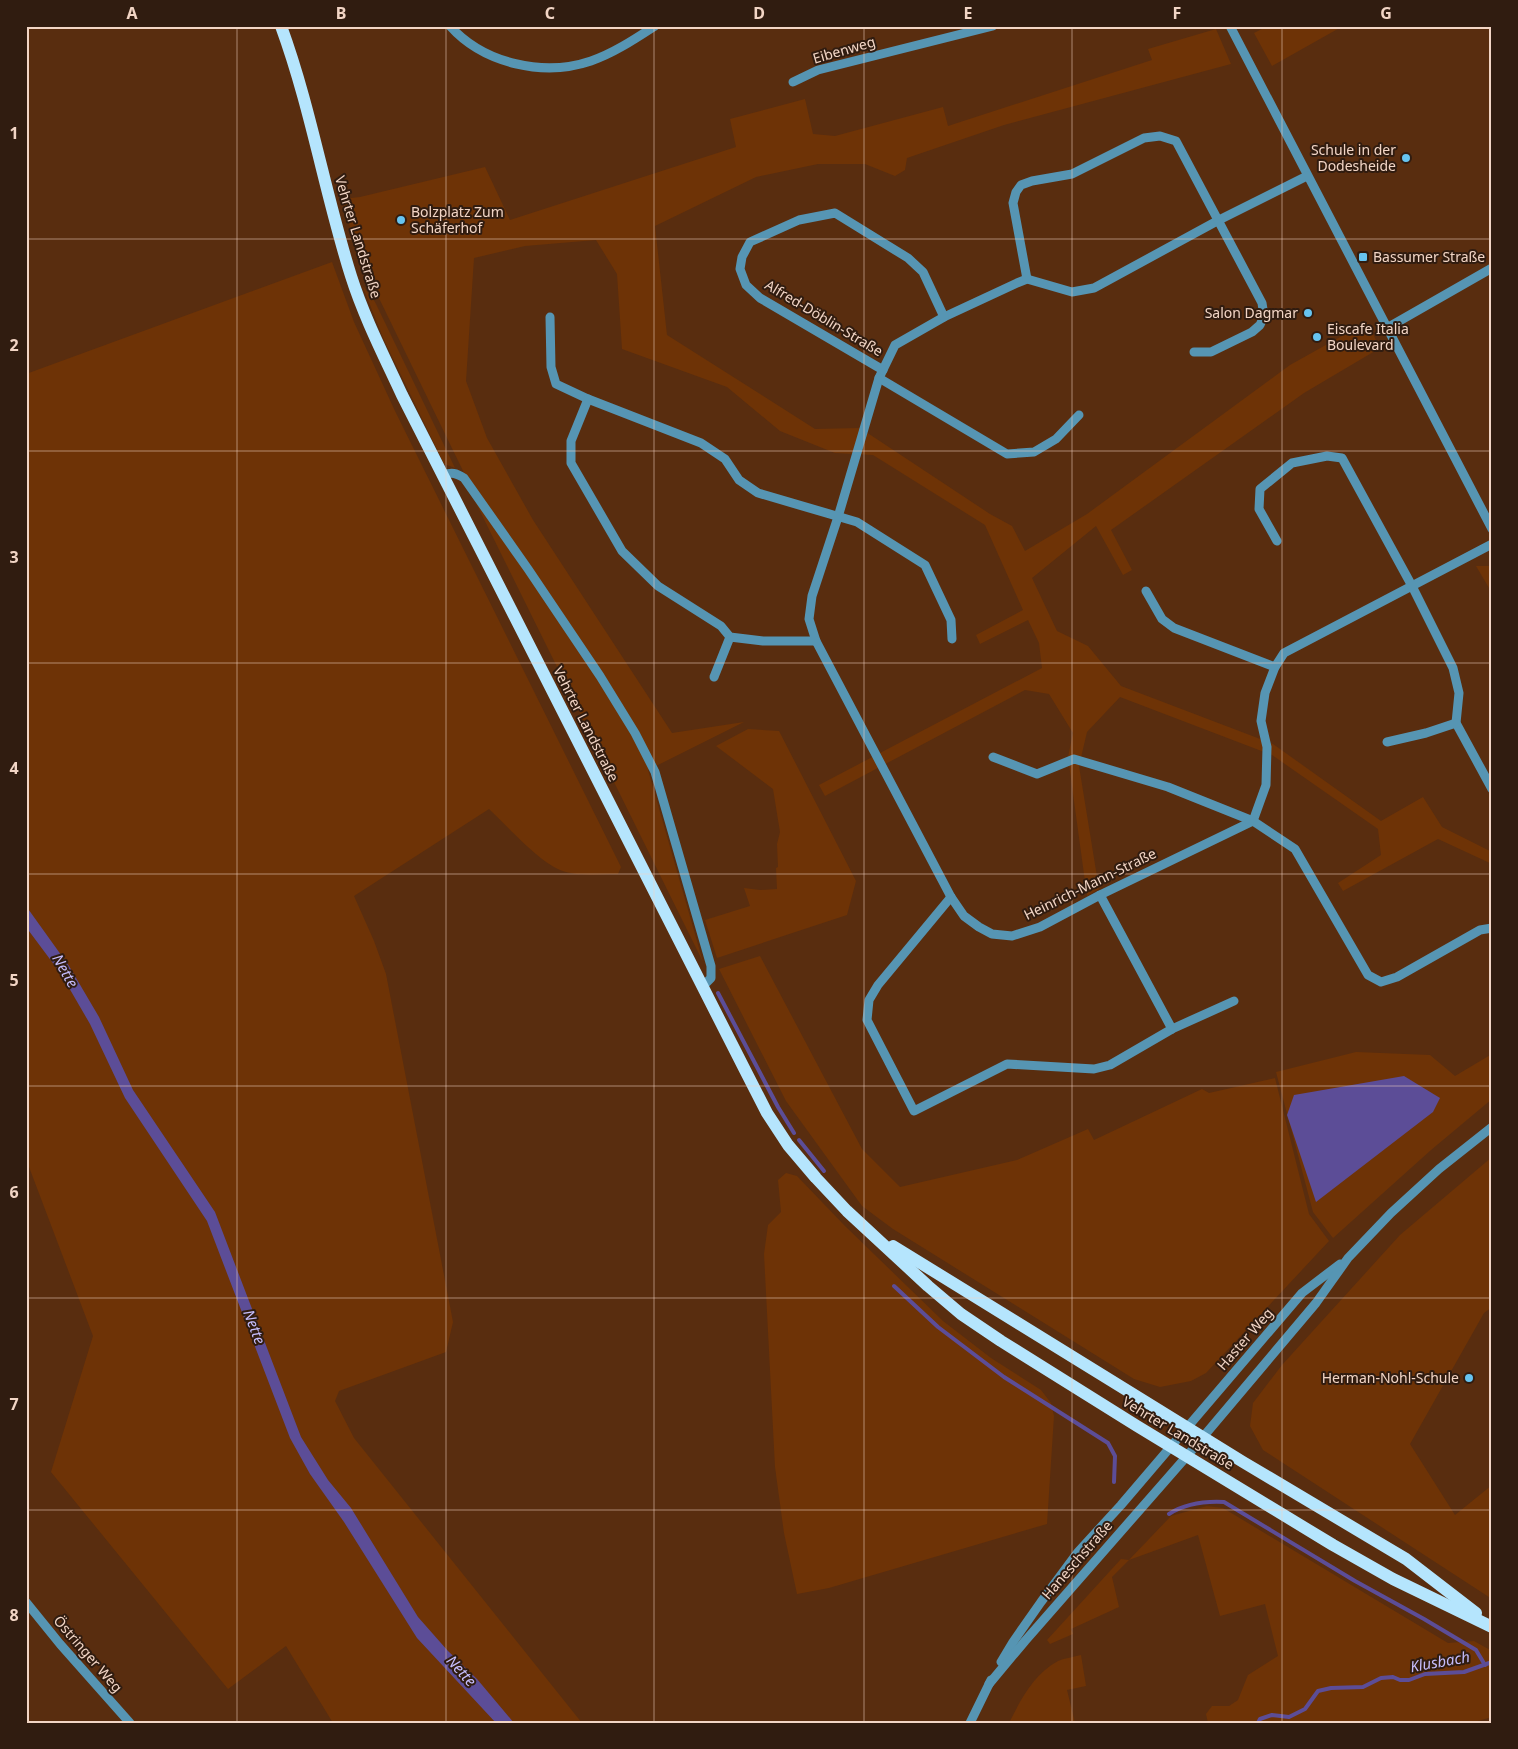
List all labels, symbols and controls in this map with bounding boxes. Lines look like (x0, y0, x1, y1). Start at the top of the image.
text: A (126, 2, 138, 24)
text: B (336, 2, 346, 24)
text: C (545, 2, 555, 24)
text: D (753, 2, 765, 24)
text: E (964, 2, 973, 24)
text: F (1173, 2, 1181, 24)
text: G (1380, 2, 1392, 24)
street label: Eibenweg (810, 32, 877, 67)
text: 1 (9, 122, 19, 144)
place label: Schule in der Dodesheide (1311, 140, 1396, 175)
marker: Schule in der Dodesheide (1400, 152, 1412, 164)
street label: Vehrter Landstraße (331, 173, 386, 301)
place label: Bolzplatz Zum Schäferhof (411, 202, 504, 237)
marker: Bolzplatz Zum Schäferhof (395, 214, 407, 226)
place label: Bassumer Straße (1373, 247, 1485, 266)
marker: Bassumer Straße (1357, 251, 1369, 263)
street label: Alfred-Döblin-Straße (762, 275, 887, 360)
place label: Salon Dagmar (1205, 303, 1298, 322)
marker: Salon Dagmar (1302, 307, 1314, 319)
place label: Eiscafe Italia Boulevard (1327, 319, 1409, 354)
marker: Eiscafe Italia Boulevard (1311, 331, 1323, 343)
text: 2 (9, 334, 19, 356)
text: 3 (9, 546, 19, 568)
street label: Vehrter Landstraße (549, 663, 624, 785)
text: 4 (9, 757, 19, 779)
street label: Heinrich-Mann-Straße (1020, 843, 1159, 924)
water label: Nette (48, 950, 84, 991)
text: 5 (9, 969, 19, 991)
text: 6 (9, 1181, 19, 1203)
street label: Haster Weg (1212, 1304, 1277, 1374)
water label: Nette (239, 1306, 271, 1347)
place label: Herman-Nohl-Schule (1322, 1368, 1459, 1387)
marker: Herman-Nohl-Schule (1463, 1372, 1475, 1384)
street label: Vehrter Landstraße (1119, 1392, 1238, 1474)
text: 7 (9, 1393, 19, 1415)
street label: Haneschstraße (1037, 1516, 1116, 1603)
text: 8 (9, 1604, 19, 1626)
street label: Östringer Weg (50, 1611, 127, 1696)
water label: Klusbach (1408, 1646, 1471, 1676)
water label: Nette (442, 1650, 481, 1691)

